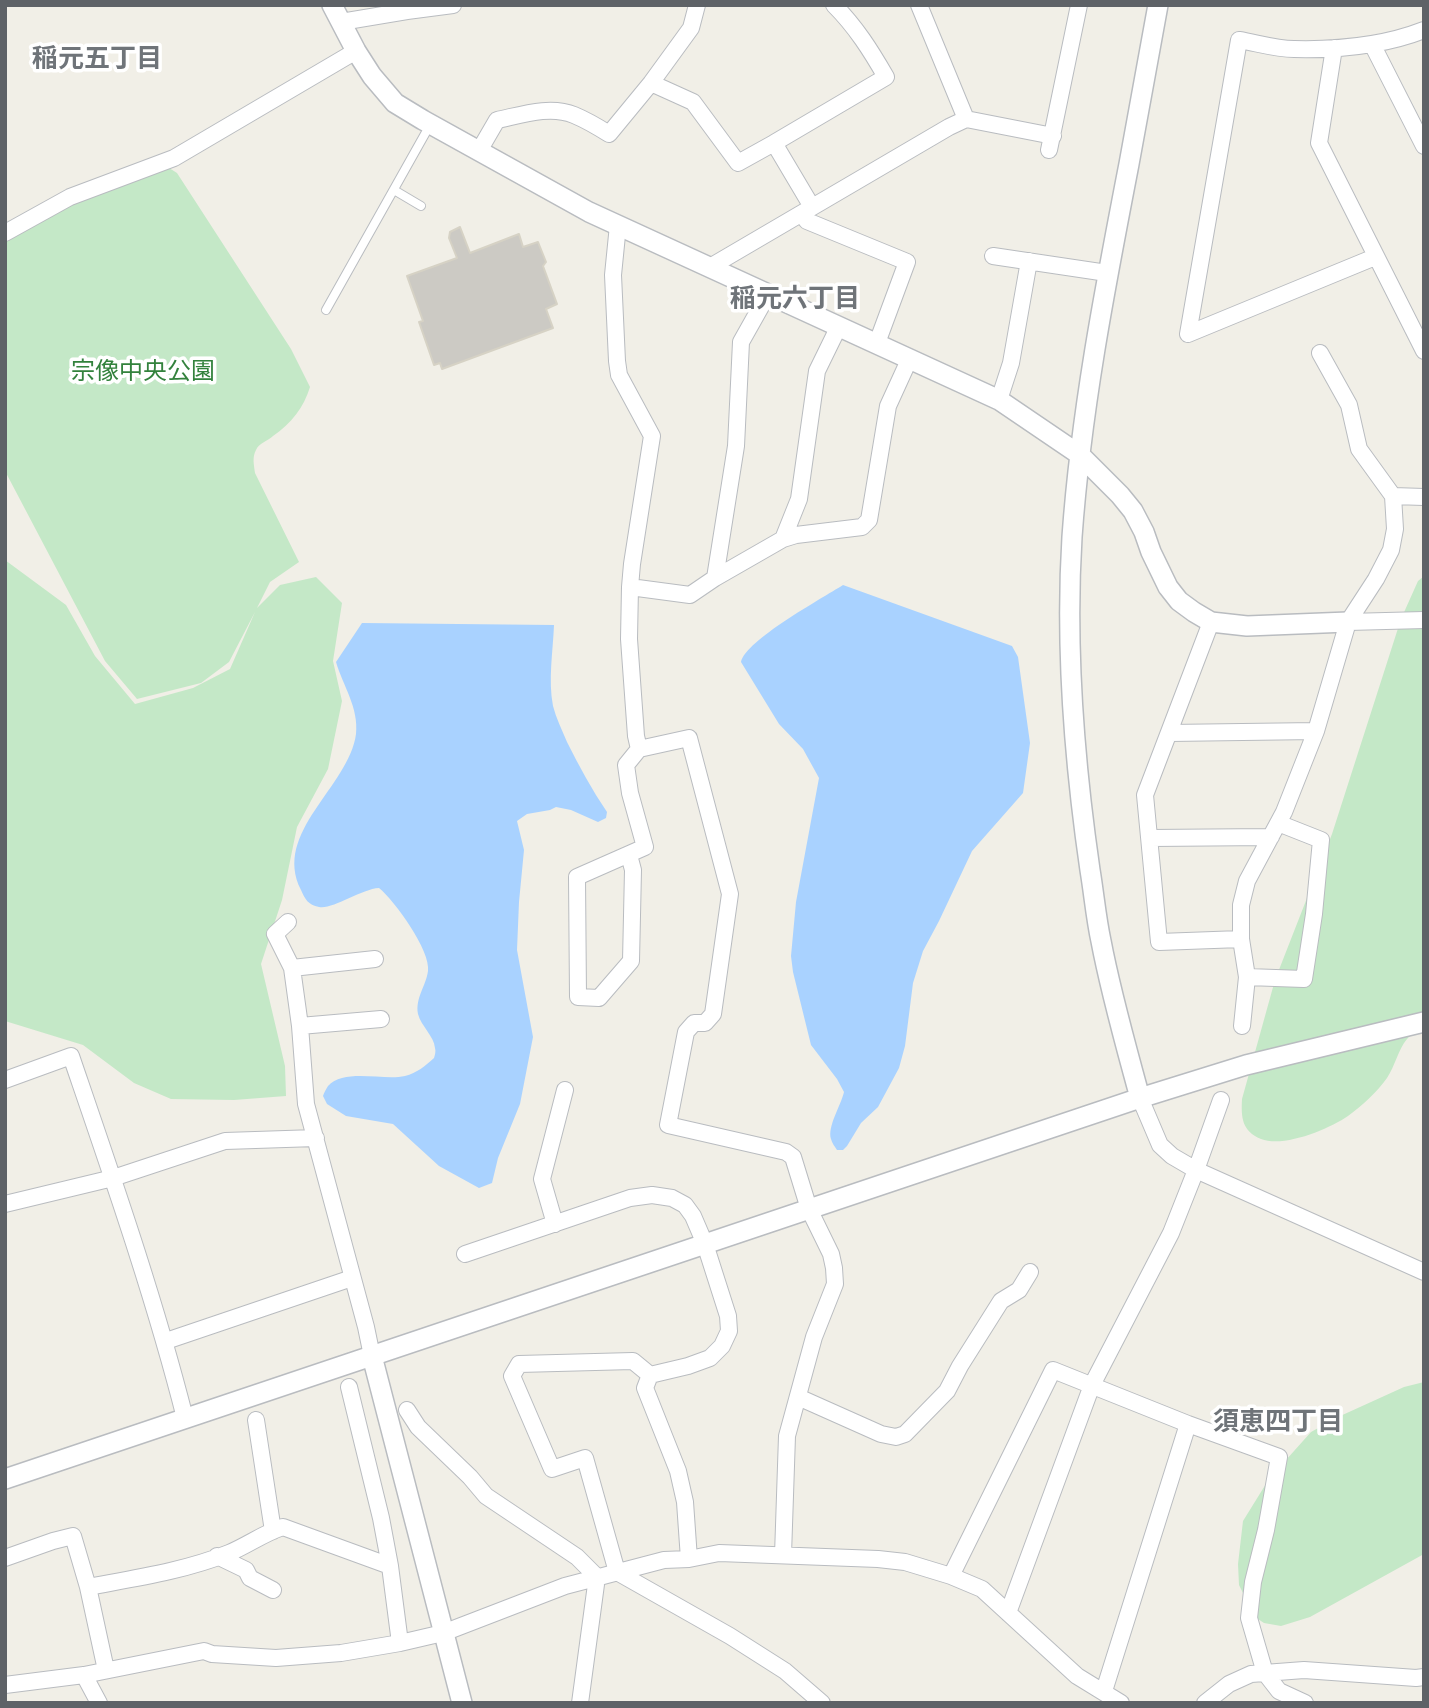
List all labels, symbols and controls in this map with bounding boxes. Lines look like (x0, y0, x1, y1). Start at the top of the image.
district label: 稲元五丁目 (32, 44, 162, 76)
district label: 稲元六丁目 (730, 284, 860, 316)
park label: 宗像中央公園 (71, 358, 215, 386)
district label: 須恵四丁目 (1213, 1407, 1343, 1439)

